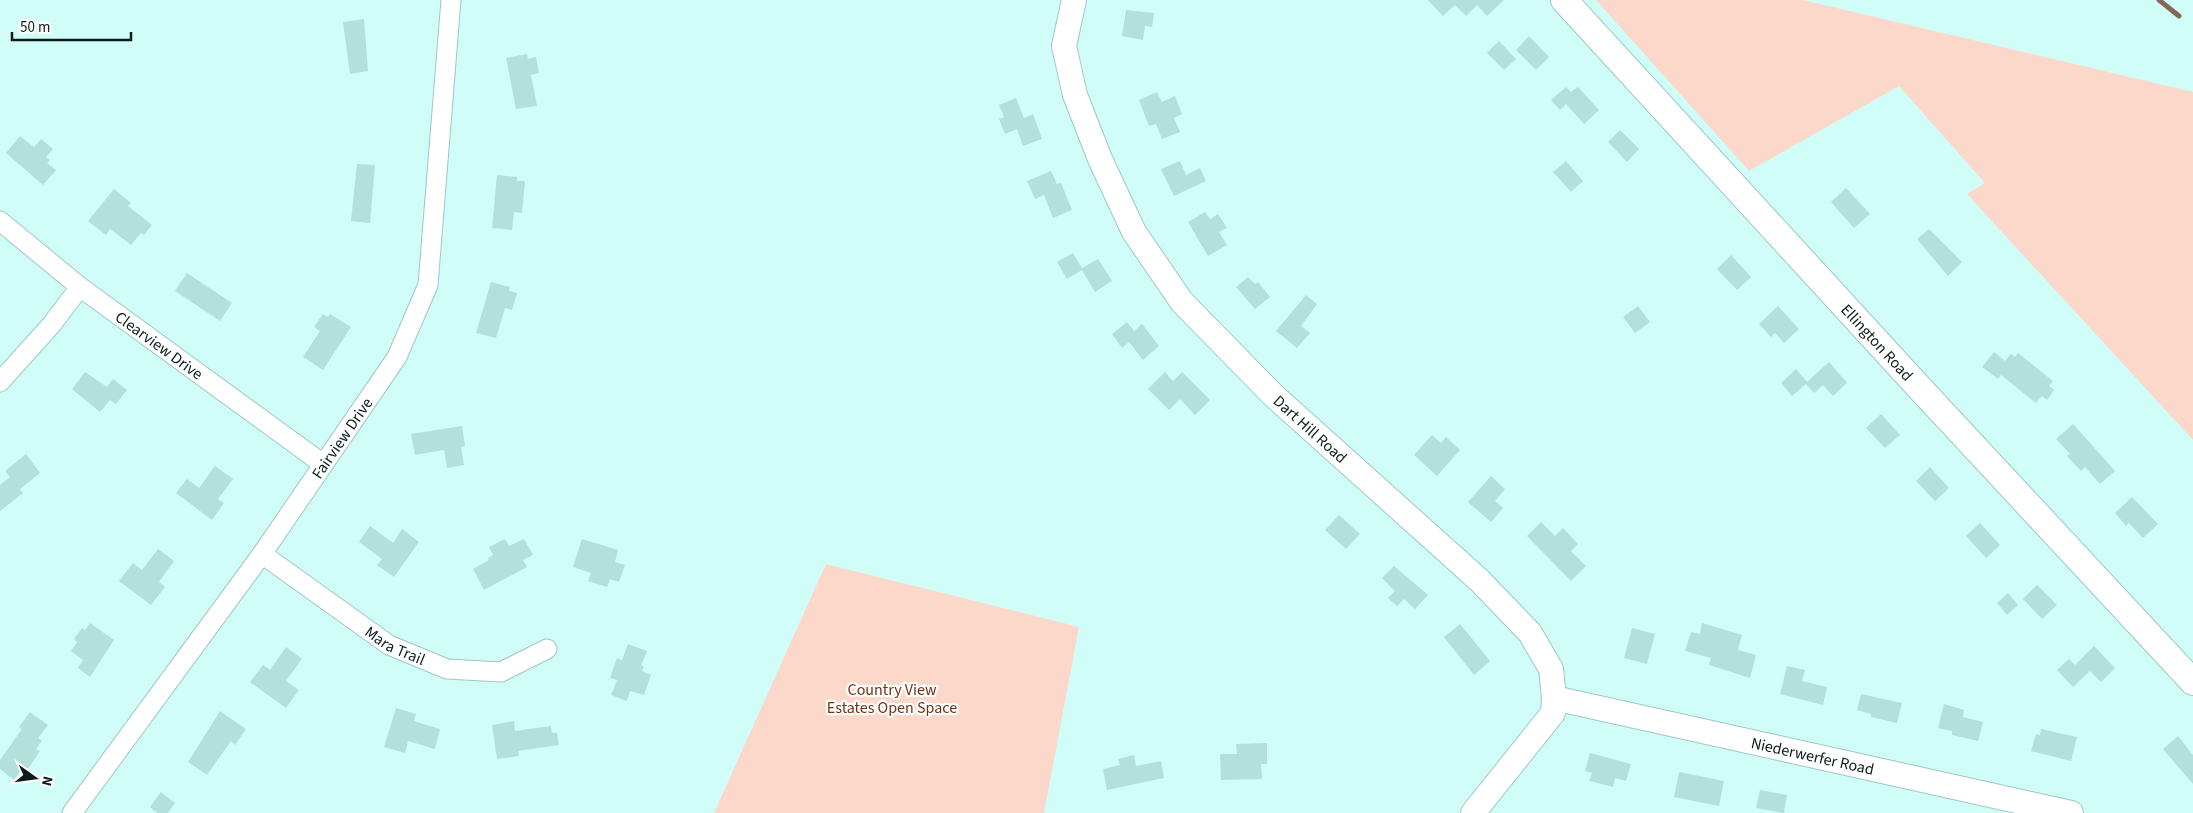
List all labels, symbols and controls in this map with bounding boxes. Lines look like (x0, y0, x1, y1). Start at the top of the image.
scale bar (12, 10, 131, 42)
text: 50 m (20, 17, 50, 38)
street label: Ellington Road (1836, 299, 1918, 386)
street label: Clearview Drive (110, 306, 207, 385)
street label: Dart Hill Road (1268, 390, 1352, 468)
street label: Fairview Drive (307, 393, 378, 484)
street label: Mara Trail (360, 621, 428, 671)
park label: Country View Estates Open Space (827, 679, 957, 719)
street label: Niederwerfer Road (1749, 732, 1876, 781)
north arrow (10, 753, 60, 803)
text: N (36, 774, 57, 788)

